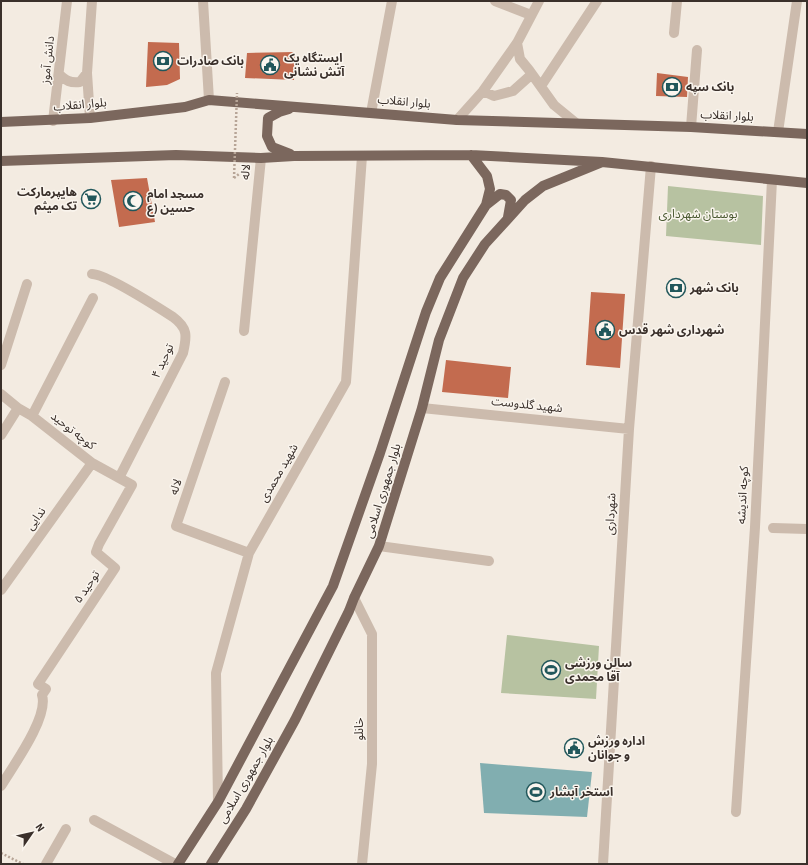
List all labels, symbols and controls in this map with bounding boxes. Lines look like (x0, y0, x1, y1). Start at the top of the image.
street label: دانش آموز (37, 35, 59, 86)
bank icon: بانک صادرات (152, 50, 174, 72)
place label: ایستگاه یک آتش نشانی (284, 50, 346, 81)
place label: بانک صادرات (177, 53, 244, 70)
public building icon: ایستگاه یک آتش نشانی (259, 54, 281, 76)
bank icon: بانک سپه (661, 76, 683, 98)
place label: بانک سپه (686, 79, 734, 96)
street label: بلوار انقلاب (377, 91, 431, 113)
street label: بلوار انقلاب (53, 94, 107, 116)
street label: بلوار انقلاب (700, 106, 754, 126)
street label: لاله (237, 163, 255, 181)
place label: هایپرمارکت تک میثم (17, 184, 78, 215)
place label: مسجد امام حسین (ع (147, 186, 204, 217)
supermarket icon: هایپرمارکت تک میثم (80, 188, 102, 210)
mosque icon: مسجد امام حسین (ع (122, 190, 144, 212)
park label: بوستان شهرداری (659, 206, 737, 223)
bank icon: بانک شهر (665, 277, 687, 299)
place label: بانک شهر (689, 280, 739, 297)
public building icon: شهرداری شهر قدس (594, 319, 616, 341)
place label: شهرداری شهر قدس (619, 322, 724, 339)
street label: توحید ۴ (148, 340, 179, 381)
street label: شهید گلدوست (491, 393, 563, 417)
street label: کوچه توحید (47, 408, 100, 455)
street label: شهید محمدی (255, 441, 303, 505)
street label: بلوار جمهوری اسلامی (360, 441, 406, 541)
street label: کوچه اندیشه (733, 465, 753, 524)
street label: لاله (165, 477, 187, 497)
street label: شهرداری (601, 493, 621, 535)
street label: ندایی (22, 504, 50, 534)
street label: توحید ۵ (70, 567, 104, 607)
place label: سالن ورزشی آقا محمدی (565, 655, 632, 686)
sports icon: سالن ورزشی آقا محمدی (540, 659, 562, 681)
street label: خانلو (351, 717, 368, 741)
street label: بلوار جمهوری اسلامی (214, 733, 278, 827)
place label: اداره ورزش و جوانان (588, 733, 645, 764)
public building icon: اداره ورزش و جوانان (563, 737, 585, 759)
sports icon: استخر آبشار (525, 781, 547, 803)
place label: استخر آبشار (549, 784, 613, 801)
north arrow (12, 813, 52, 853)
text: N (32, 820, 48, 835)

